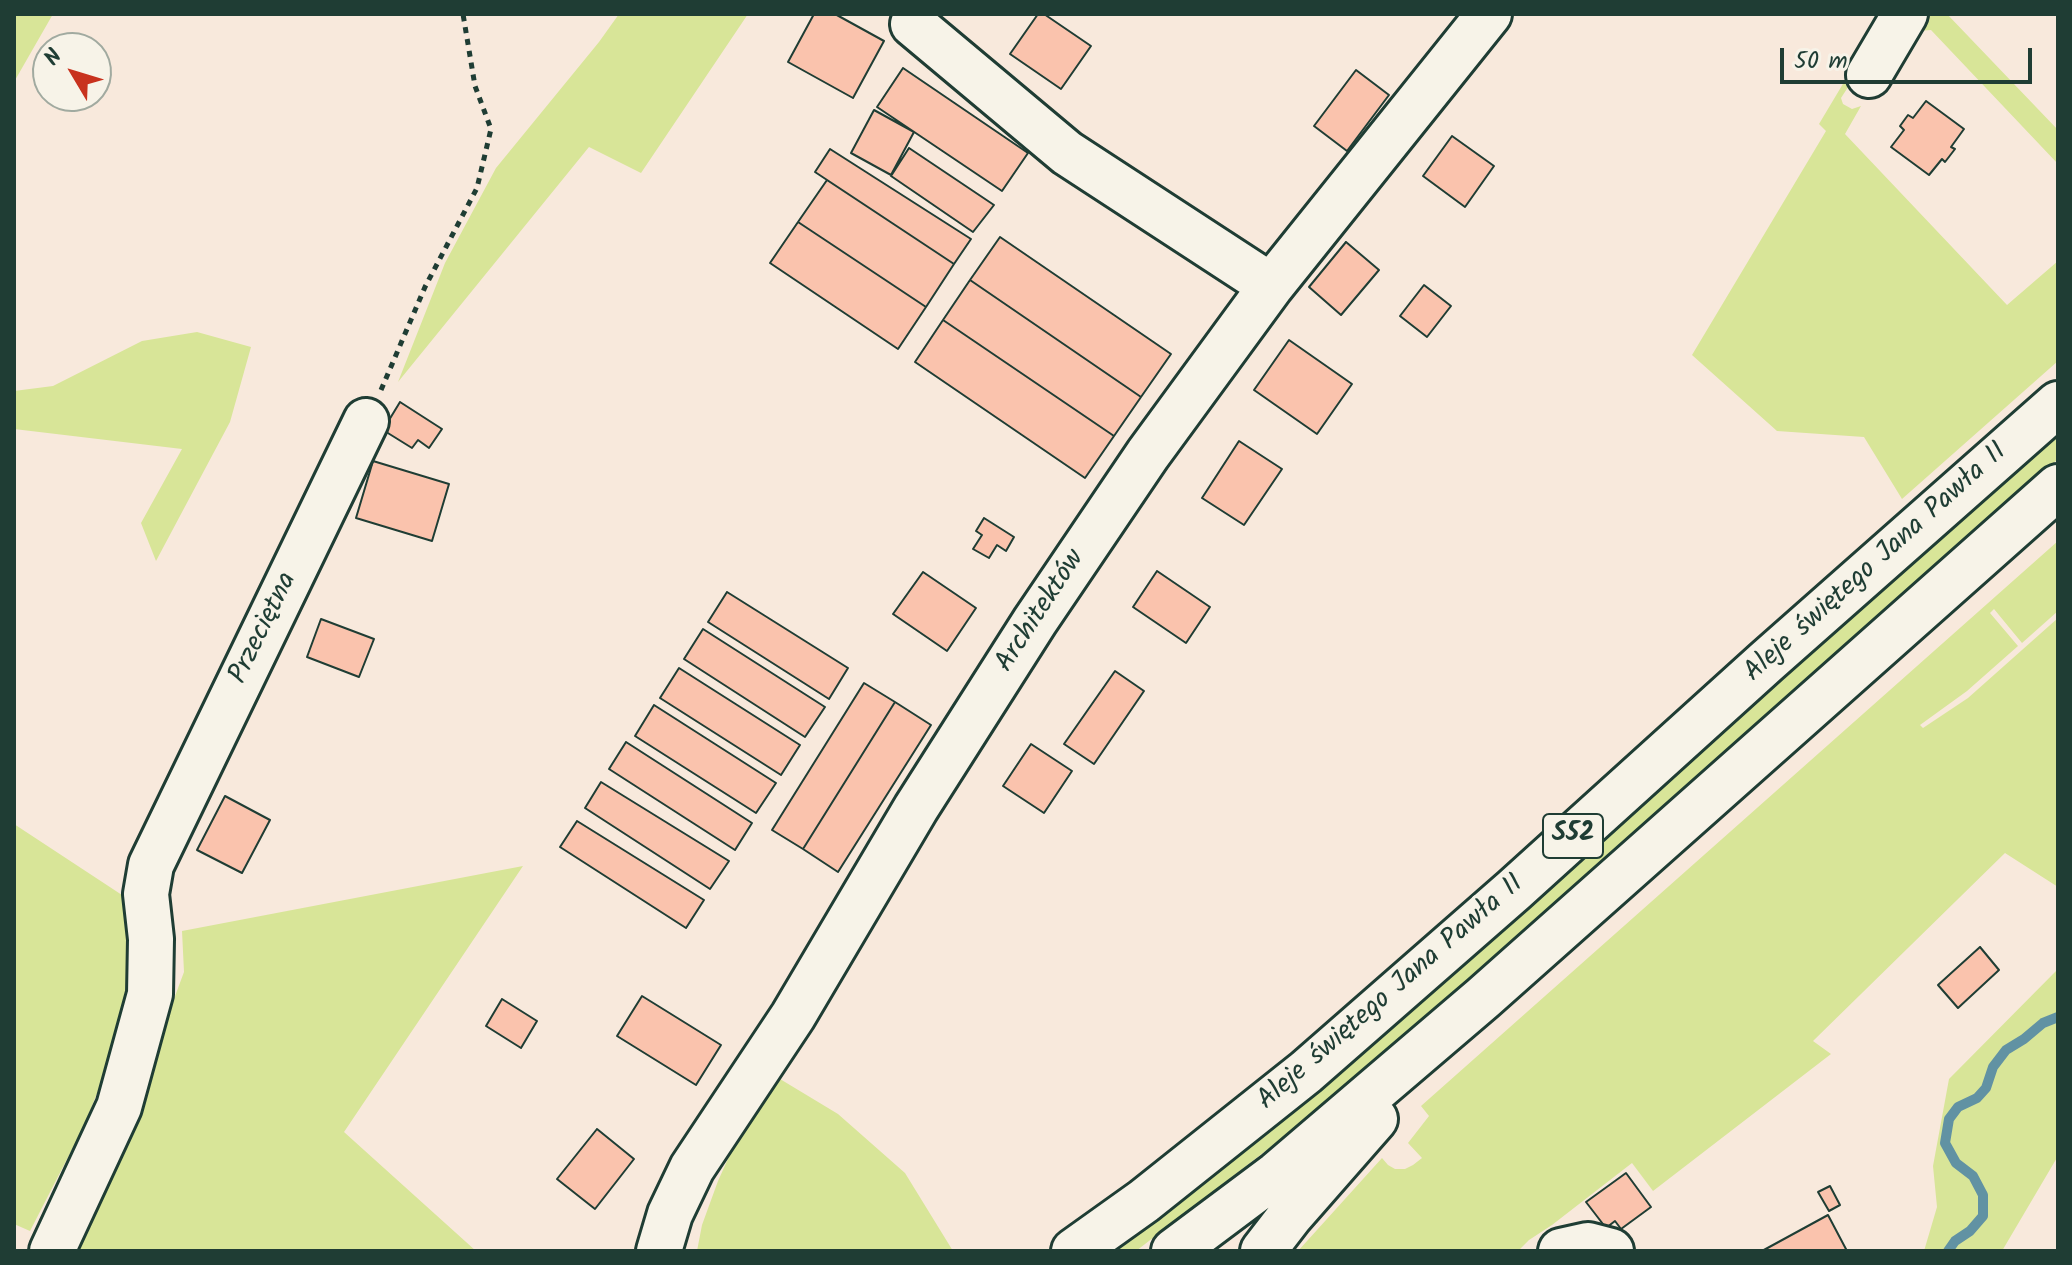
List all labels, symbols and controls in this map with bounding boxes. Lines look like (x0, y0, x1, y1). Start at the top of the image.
north arrow (32, 32, 112, 112)
scale bar (1784, 32, 2036, 82)
text: N (36, 42, 72, 74)
text: 50 m (1794, 42, 1848, 81)
street label: Aleje świętego Jana Pawła II (1739, 437, 2015, 691)
street label: Architektów (990, 544, 1094, 680)
street label: Przeciętna (224, 568, 306, 690)
road number: S52 (1543, 814, 1603, 858)
street label: Aleje świętego Jana Pawła II (1252, 869, 1532, 1119)

